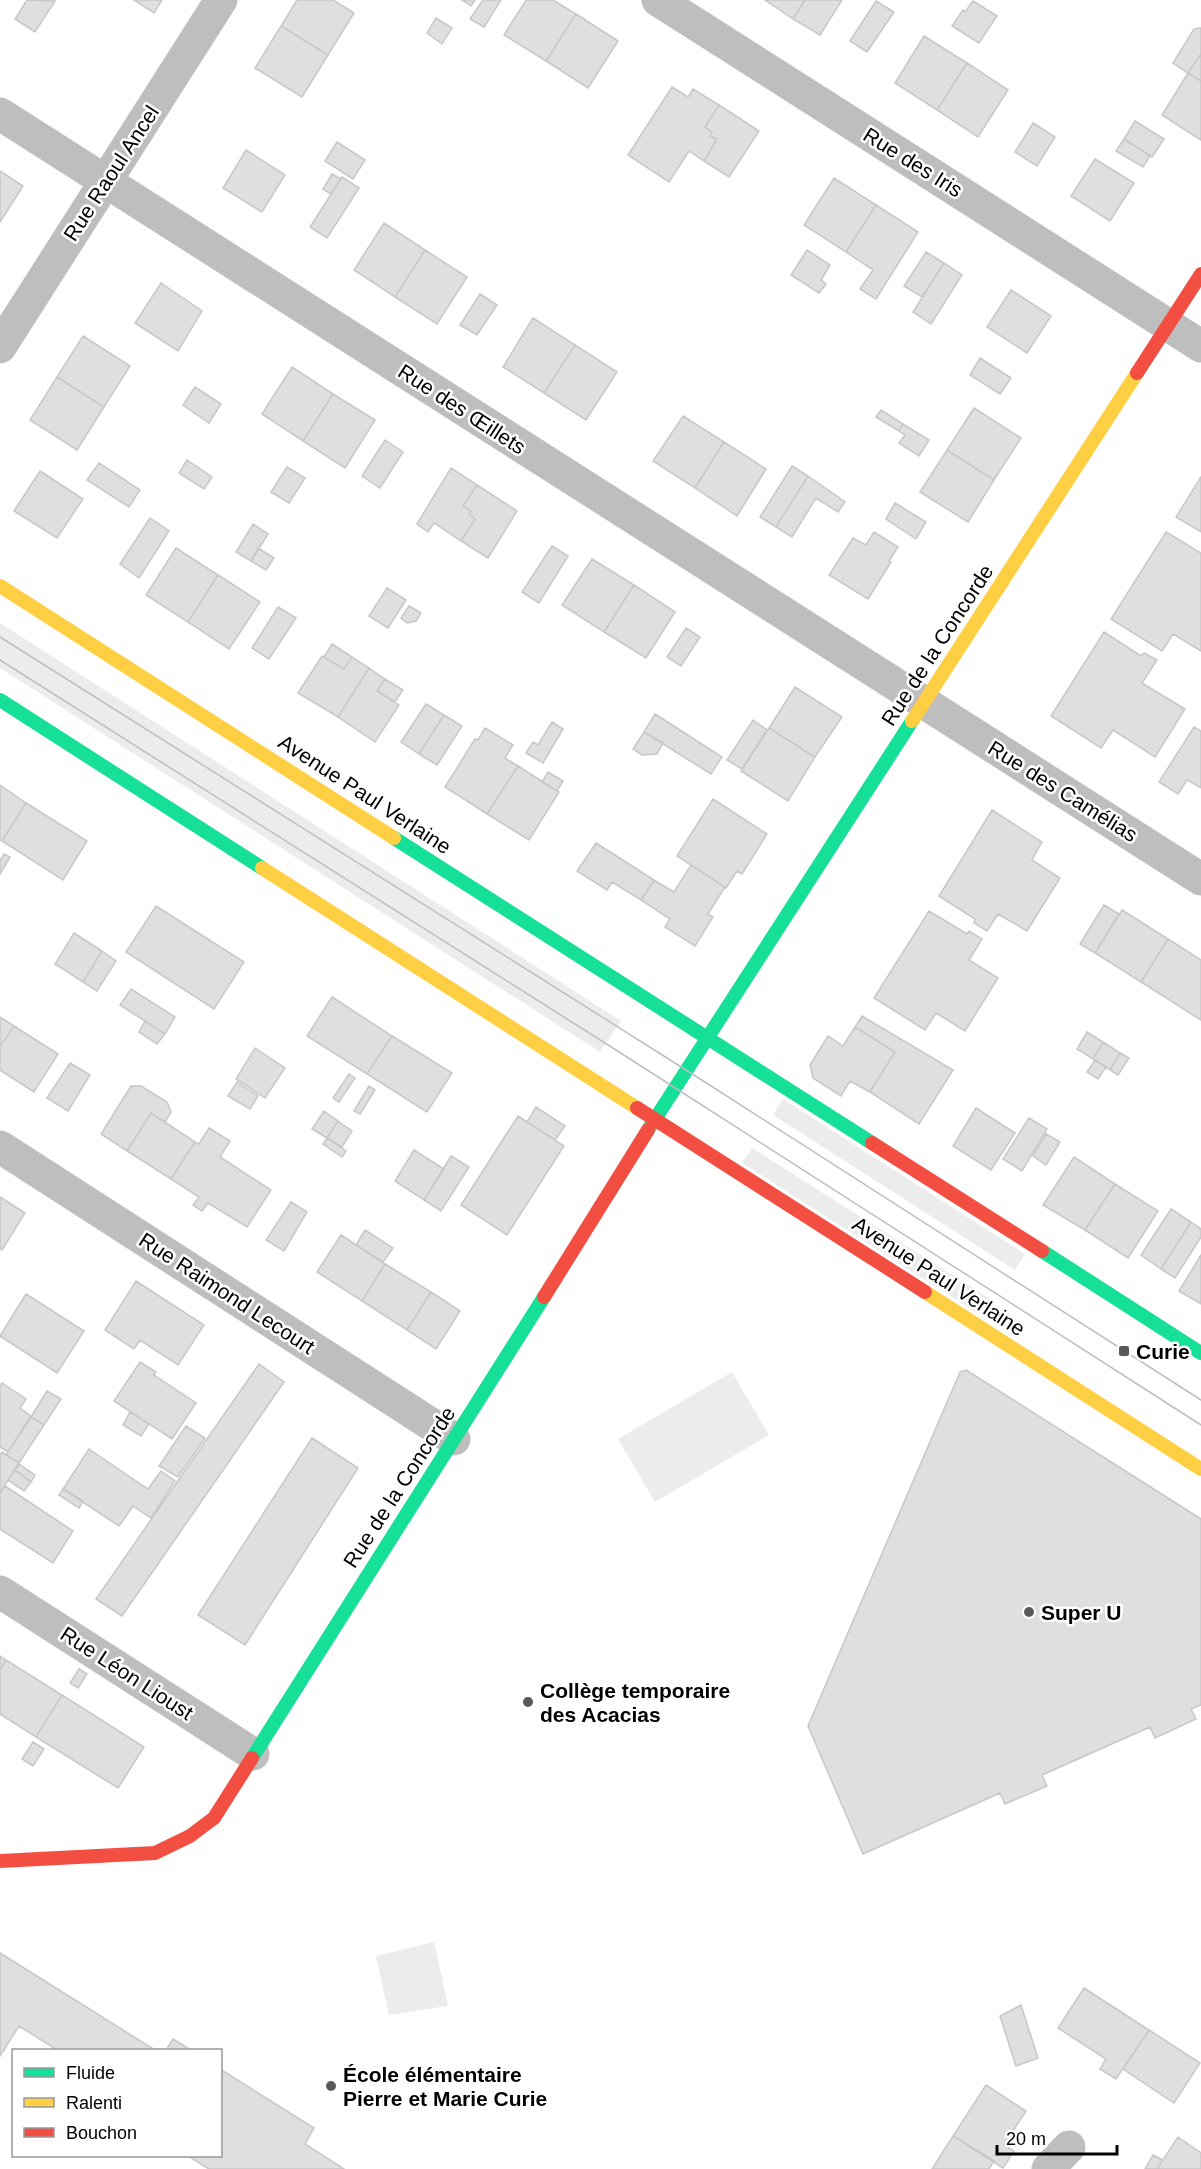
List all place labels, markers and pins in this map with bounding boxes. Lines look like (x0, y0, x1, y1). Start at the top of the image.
place label: Curie (1136, 1340, 1190, 1363)
marker: Curie (1117, 1344, 1131, 1358)
place label: Super U (1041, 1601, 1122, 1624)
marker: Super U (1022, 1605, 1036, 1619)
place label: Collège temporaire des Acacias (540, 1679, 730, 1726)
marker: Collège temporaire des Acacias (521, 1695, 535, 1709)
place label: École élémentaire Pierre et Marie Curie (343, 2063, 547, 2110)
marker: École élémentaire Pierre et Marie Curie (324, 2079, 338, 2093)

